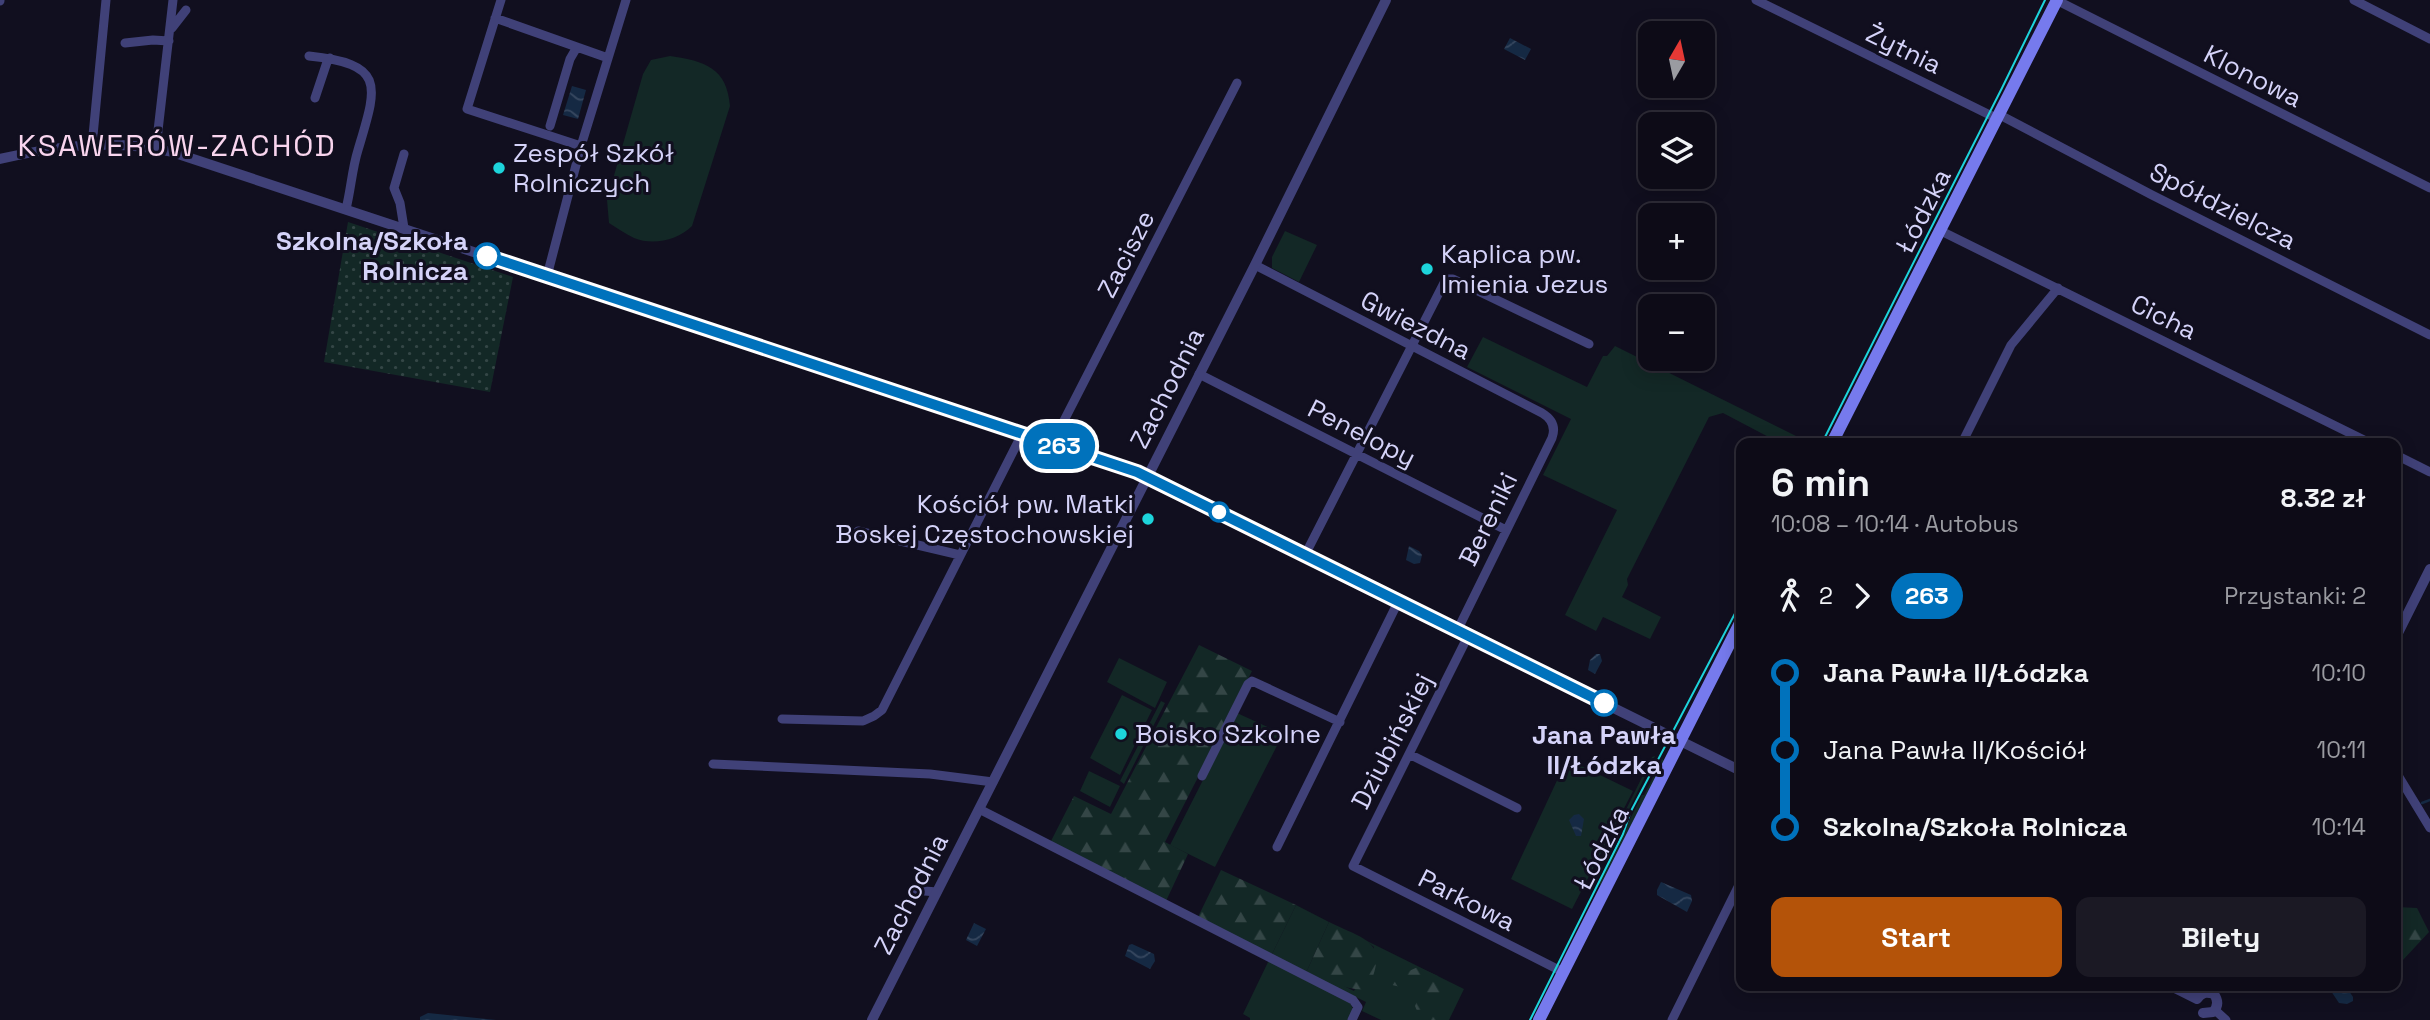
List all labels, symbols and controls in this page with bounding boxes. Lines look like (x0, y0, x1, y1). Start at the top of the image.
street label: Żytnia (1861, 16, 1947, 82)
north arrow (1638, 21, 1715, 98)
map controls (1638, 21, 1715, 371)
street label: Klonowa (2198, 37, 2308, 115)
button: layers (1638, 112, 1715, 189)
district label: KSAWERÓW-ZACHÓD (17, 126, 337, 165)
place label: Zespół Szkół Rolniczych (513, 136, 674, 200)
street label: Spółdzielcza (2144, 154, 2302, 258)
marker: Zespół Szkół Rolniczych (491, 160, 507, 176)
street label: Łódzka (1887, 163, 1959, 259)
button: + (1638, 203, 1715, 280)
street label: Zacisze (1090, 205, 1162, 303)
place label: Szkolna/Szkoła Rolnicza (276, 224, 468, 288)
place label: Kaplica pw. Imienia Jezus (1441, 237, 1608, 301)
marker: Szkolna/Szkoła Rolnicza (474, 243, 500, 269)
marker: Kaplica pw. Imienia Jezus (1419, 261, 1435, 277)
street label: Gwiezdna (1355, 283, 1477, 367)
street label: Cicha (2125, 286, 2203, 348)
button: − (1638, 294, 1715, 371)
street label: Zachodnia (1122, 322, 1212, 454)
street label: Penelopy (1302, 391, 1422, 475)
line badge: 263 (1019, 423, 1099, 469)
text: 263 (1037, 430, 1081, 461)
text: 6 min (1771, 459, 1870, 507)
street label: Bereniki (1451, 467, 1525, 571)
text: 8.32 zł (2281, 481, 2366, 515)
place label: Kościół pw. Matki Boskej Częstochowskiej (835, 487, 1134, 551)
unlabelled marker (1209, 502, 1229, 522)
text: 10:08 – 10:14 · Autobus (1771, 509, 2019, 539)
marker: Kościół pw. Matki Boskej Częstochowskiej (1140, 511, 1156, 527)
icon: walk (1771, 577, 1809, 615)
icon: forward (1843, 577, 1881, 615)
text: 263 (1905, 580, 1949, 611)
text: 2 (1819, 581, 1833, 611)
text: Przystanki: 2 (2224, 581, 2366, 611)
text: Jana Pawła II/Łódzka (1823, 656, 2089, 690)
text: 10:10 (2311, 658, 2366, 688)
street label: Dziubińskiej (1343, 667, 1441, 815)
marker: Jana Pawła II/Łódzka (1591, 690, 1617, 716)
place label: Boisko Szkolne (1135, 717, 1321, 751)
place label: Jana Pawła II/Łódzka (1532, 718, 1676, 782)
marker: Boisko Szkolne (1113, 726, 1129, 742)
text: Jana Pawła II/Kościół (1823, 733, 2087, 767)
text: 10:11 (2317, 735, 2366, 765)
street label: Łódzka (1565, 800, 1637, 896)
text: Szkolna/Szkoła Rolnicza (1823, 810, 2127, 844)
text: 10:14 (2312, 812, 2366, 842)
street label: Zachodnia (866, 828, 956, 960)
street label: Parkowa (1413, 861, 1521, 939)
button: Start (1771, 897, 2062, 977)
button: Bilety (2076, 897, 2366, 977)

